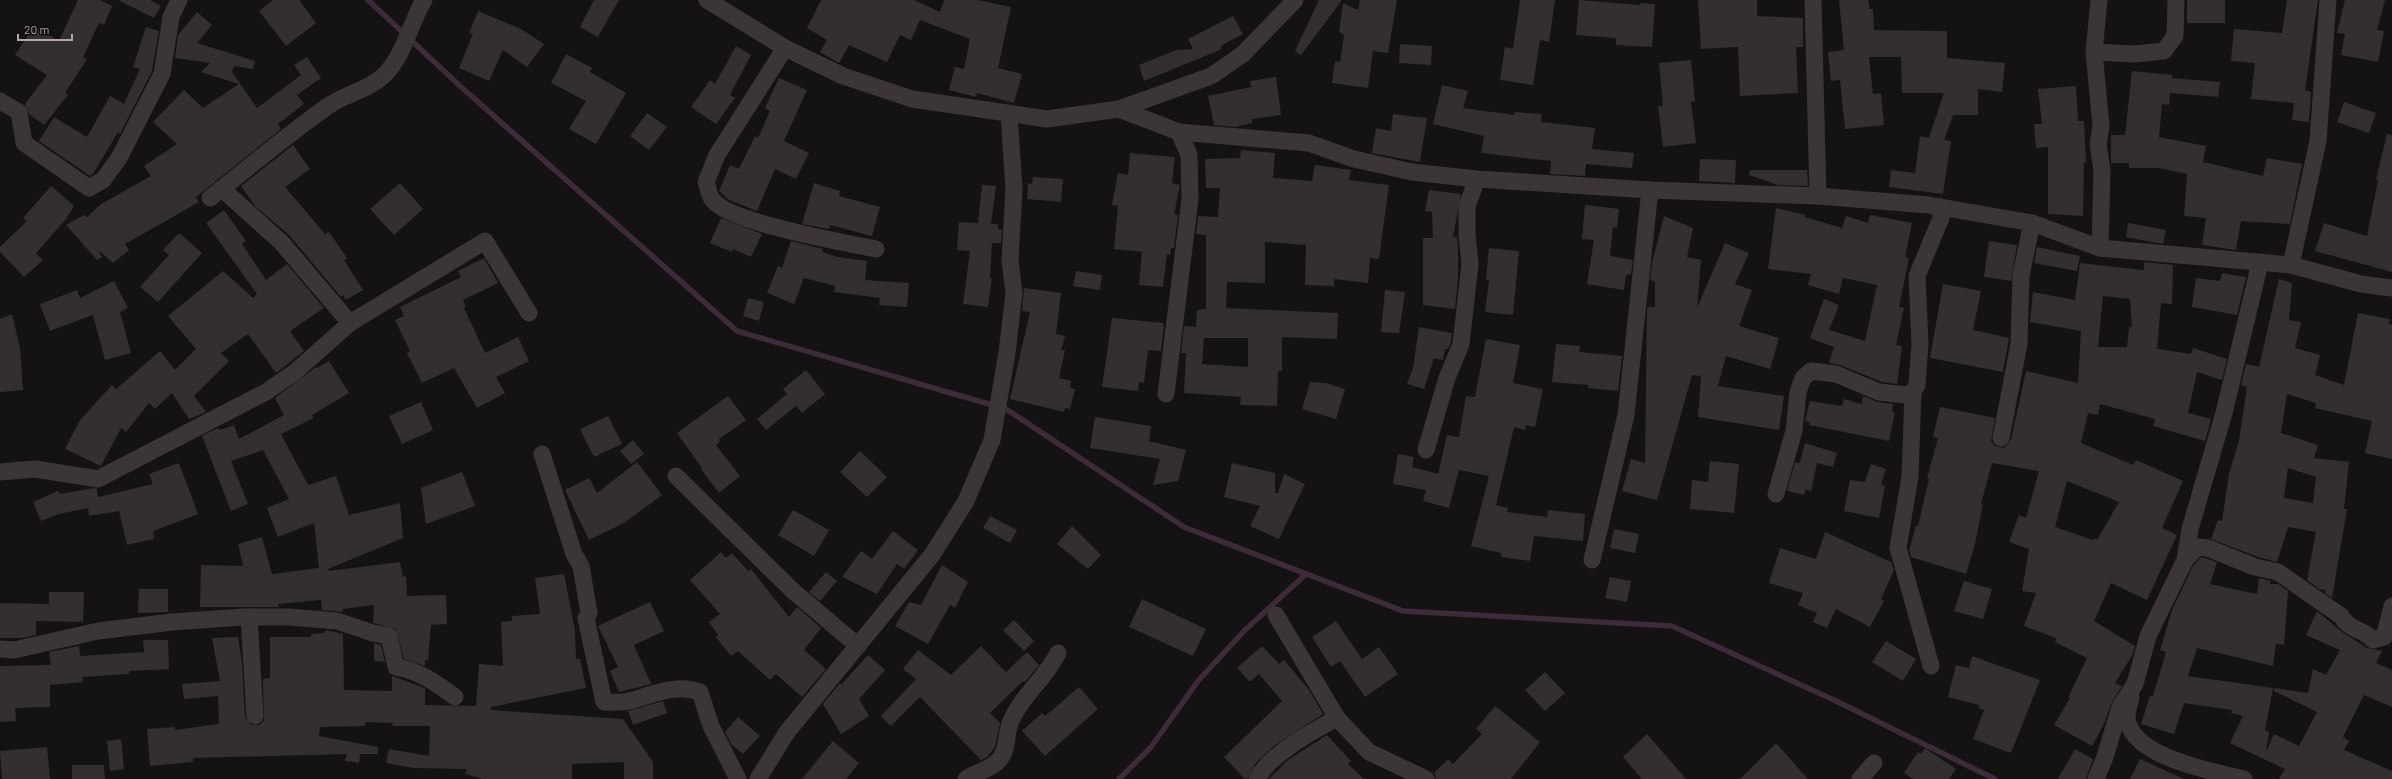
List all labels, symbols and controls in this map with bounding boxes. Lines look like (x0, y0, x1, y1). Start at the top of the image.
scale bar (18, 16, 72, 42)
text: 20 m (24, 22, 50, 36)

